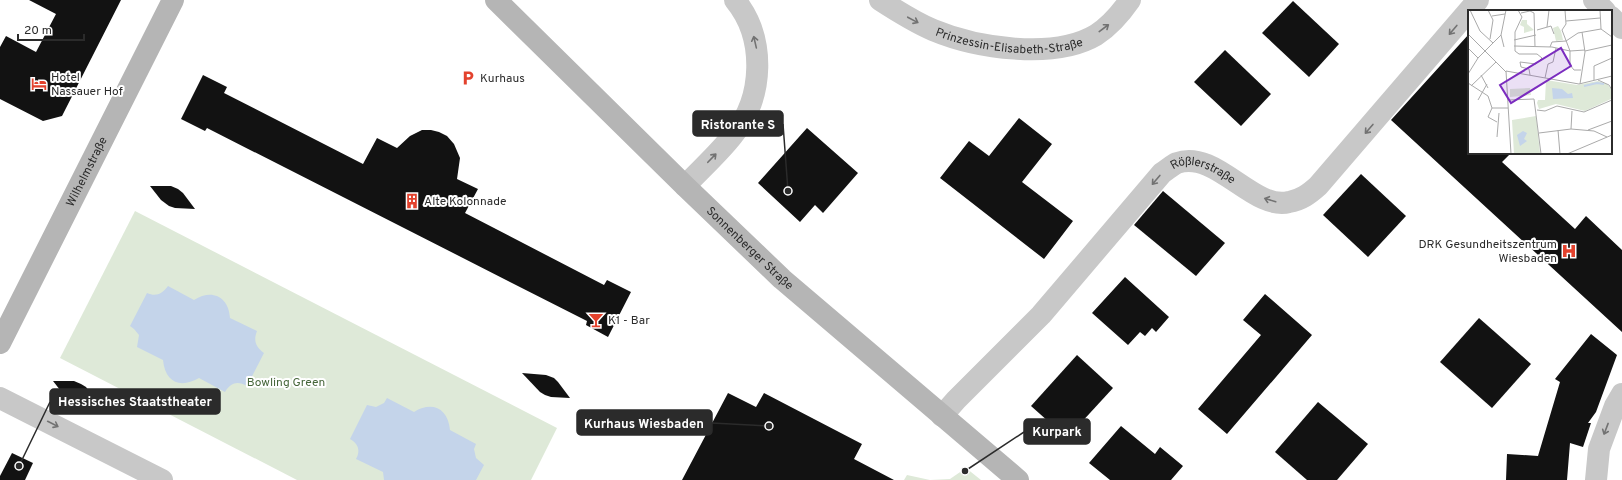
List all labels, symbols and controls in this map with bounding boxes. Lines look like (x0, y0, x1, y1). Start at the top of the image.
inset map (1468, 10, 1612, 154)
scale bar (18, 16, 84, 42)
one-way arrow (907, 17, 919, 25)
text: 20 m (24, 23, 52, 39)
one-way arrow (1099, 24, 1110, 33)
one-way arrow (1448, 24, 1457, 35)
street label: Prinzessin-Elisabeth-Straße (933, 25, 1085, 58)
one-way arrow (750, 36, 758, 49)
parking icon: Kurhaus (459, 69, 477, 87)
place label: Hotel Nassauer Hof (51, 70, 123, 100)
place label: Kurhaus (480, 71, 525, 87)
hotel icon: Hotel Nassauer Hof (30, 75, 48, 93)
callout: Ristorante S (693, 111, 783, 136)
text: Ristorante S (701, 118, 775, 134)
one-way arrow (1364, 123, 1373, 134)
street label: Wilhelmstraße (63, 134, 112, 210)
one-way arrow (707, 153, 717, 163)
street label: Rößlerstraße (1168, 154, 1238, 188)
one-way arrow (1151, 174, 1160, 185)
building icon: Alte Kolonnade (403, 192, 421, 210)
place label: Alte Kolonnade (424, 194, 507, 210)
one-way arrow (1264, 196, 1277, 203)
street label: Sonnenberger Straße (702, 203, 796, 294)
place label: DRK Gesundheitszentrum Wiesbaden (1418, 237, 1557, 267)
hospital icon: DRK Gesundheitszentrum Wiesbaden (1560, 242, 1578, 260)
bar icon: K1 - Bar (587, 311, 605, 329)
place label: K1 - Bar (608, 313, 650, 329)
park label: Bowling Green (247, 375, 325, 391)
callout: Hessisches Staatstheater (50, 389, 220, 414)
text: Hessisches Staatstheater (58, 395, 212, 411)
callout: Kurhaus Wiesbaden (577, 410, 712, 435)
text: Kurhaus Wiesbaden (584, 417, 704, 433)
callout: Kurpark (1024, 419, 1090, 444)
one-way arrow (46, 421, 58, 428)
one-way arrow (1602, 423, 1610, 435)
text: Kurpark (1032, 425, 1082, 441)

